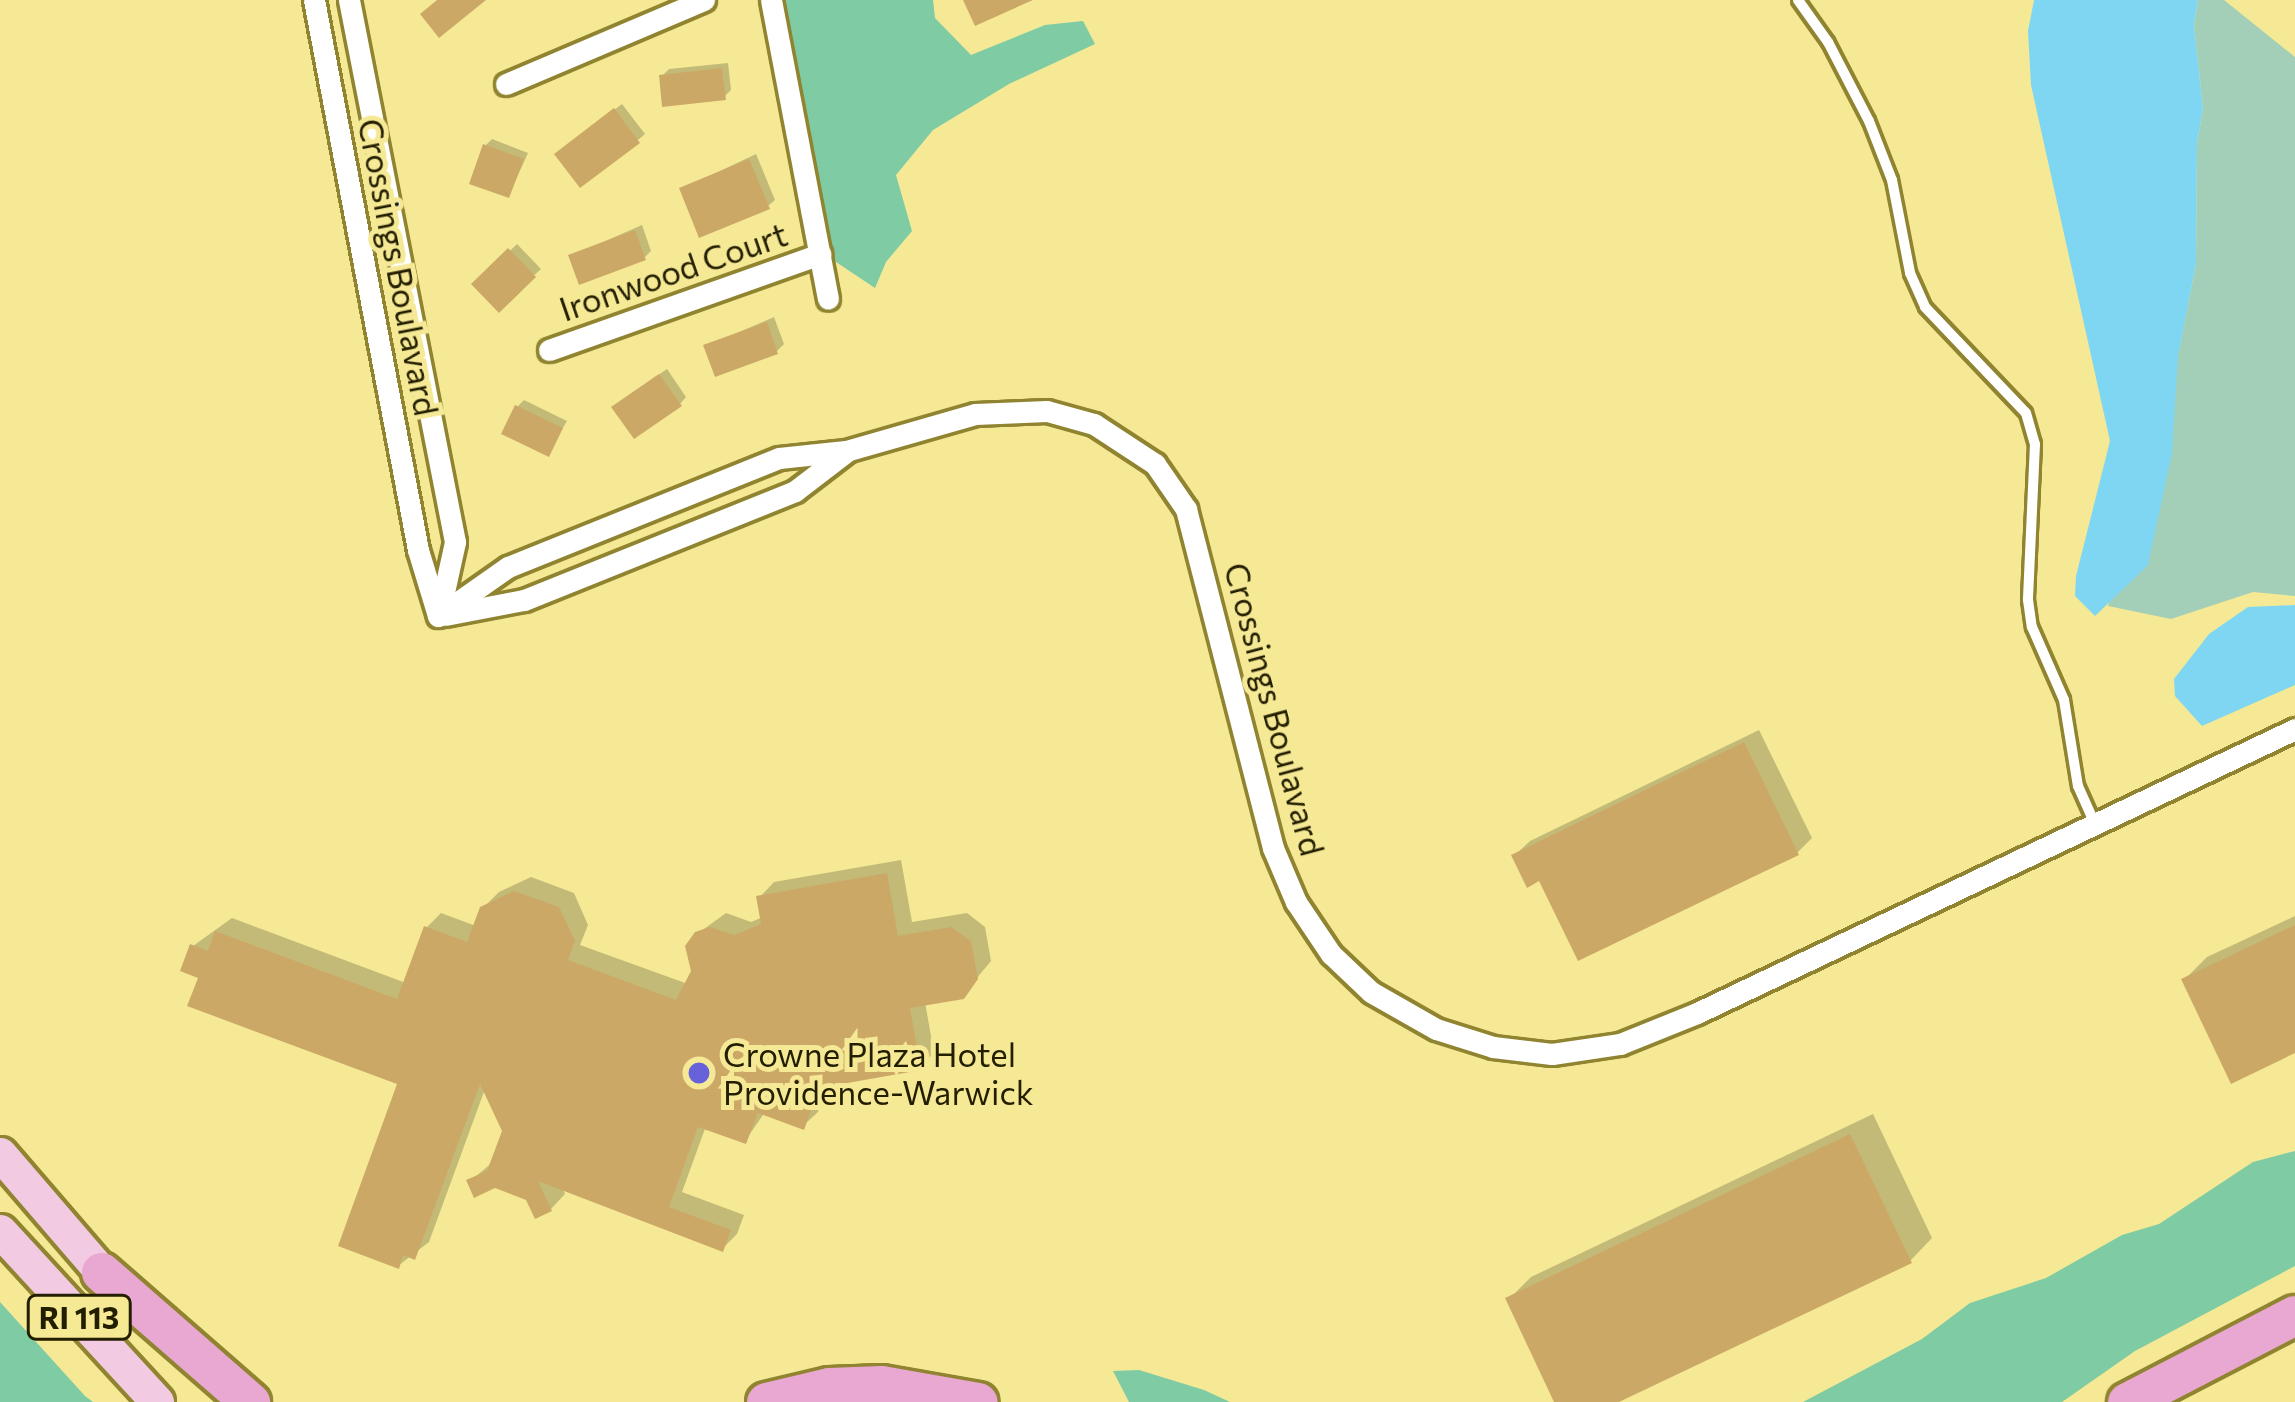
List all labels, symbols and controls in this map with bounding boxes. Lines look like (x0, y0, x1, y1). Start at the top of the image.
street label: Crossings Boulavard (351, 115, 447, 419)
street label: Ironwood Court (554, 214, 792, 328)
street label: Crossings Boulavard (1217, 558, 1333, 860)
place label: Crowne Plaza Hotel Providence-Warwick (723, 1034, 1034, 1112)
marker: Crowne Plaza Hotel Providence-Warwick (686, 1060, 712, 1086)
road number: RI 113 (25, 1293, 133, 1341)

